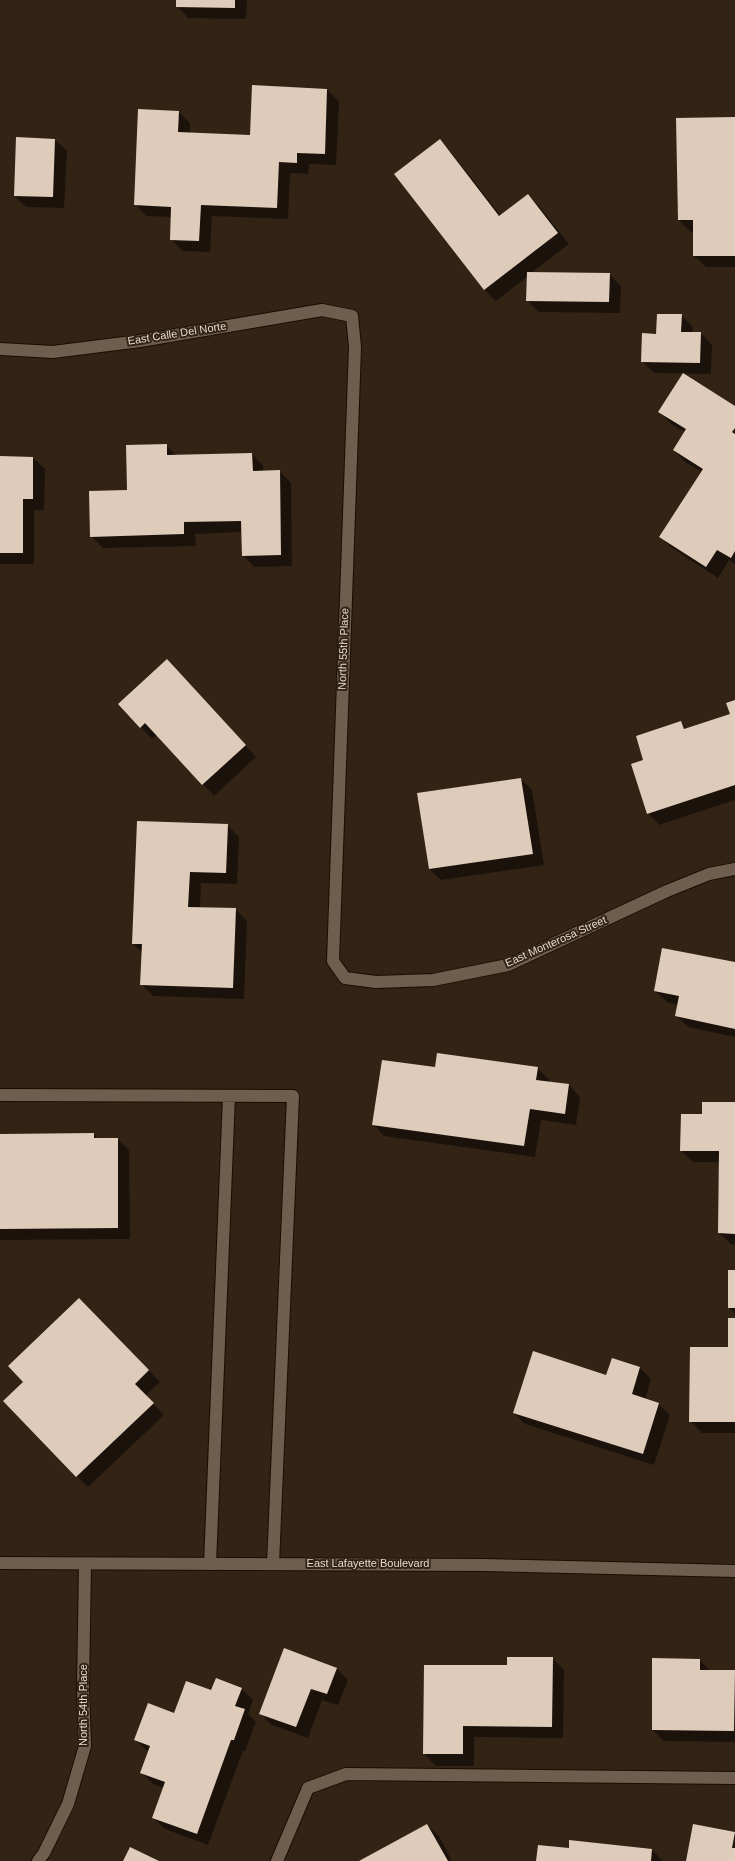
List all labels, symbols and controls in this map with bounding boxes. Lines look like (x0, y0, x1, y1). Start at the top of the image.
street label: East Calle Del Norte (127, 320, 227, 348)
street label: North 55th Place (336, 608, 352, 690)
street label: East Monterosa Street (503, 914, 609, 970)
street label: East Lafayette Boulevard (307, 1557, 429, 1571)
street label: North 54th Place (77, 1664, 91, 1746)

